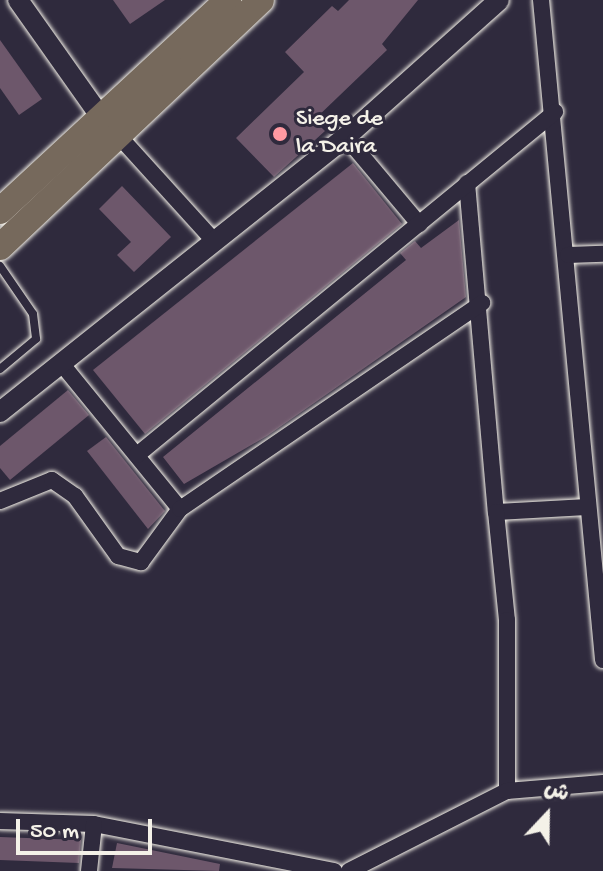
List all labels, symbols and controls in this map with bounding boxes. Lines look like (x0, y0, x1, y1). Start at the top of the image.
place label: Siege de la Daira (296, 106, 383, 162)
marker: Siege de la Daira (271, 125, 289, 143)
north arrow (507, 775, 587, 855)
text: ش (540, 776, 572, 809)
scale bar (20, 803, 156, 853)
text: 50 m (30, 818, 79, 847)

